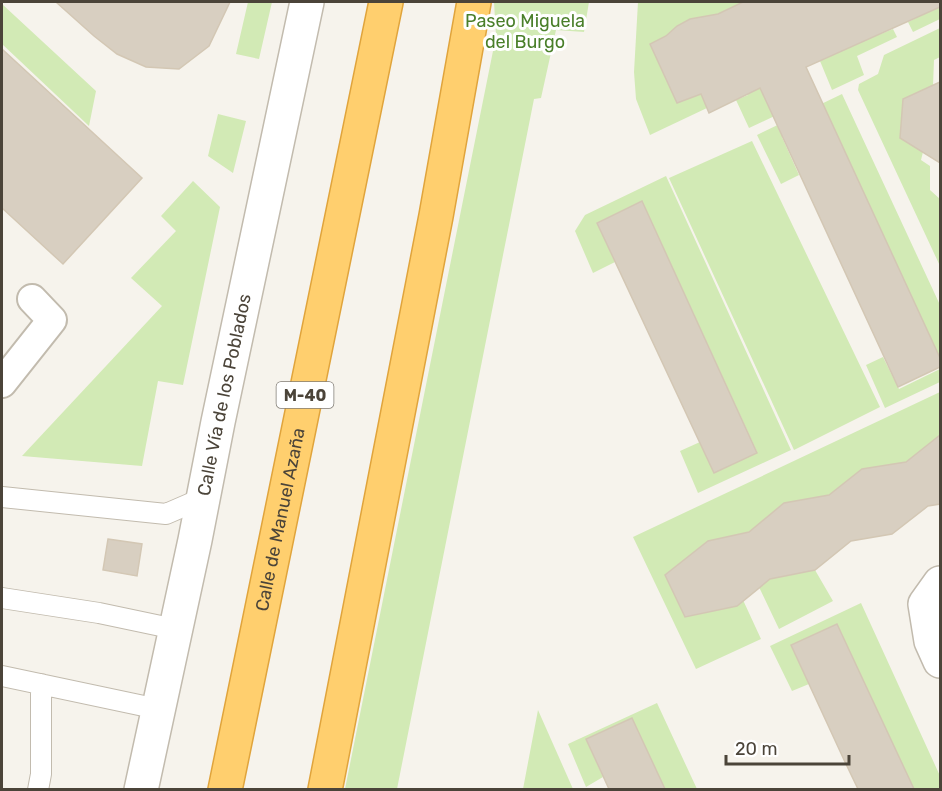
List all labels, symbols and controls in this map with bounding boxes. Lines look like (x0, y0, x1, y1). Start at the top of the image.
park label: Paseo Miguela del Burgo (465, 10, 585, 53)
street label: Calle Vía de los Poblados (193, 292, 256, 498)
road number: M-40 (276, 382, 334, 408)
street label: Calle de Manuel Azaña (251, 426, 310, 613)
scale bar (726, 728, 849, 766)
text: 20 m (735, 738, 777, 760)

